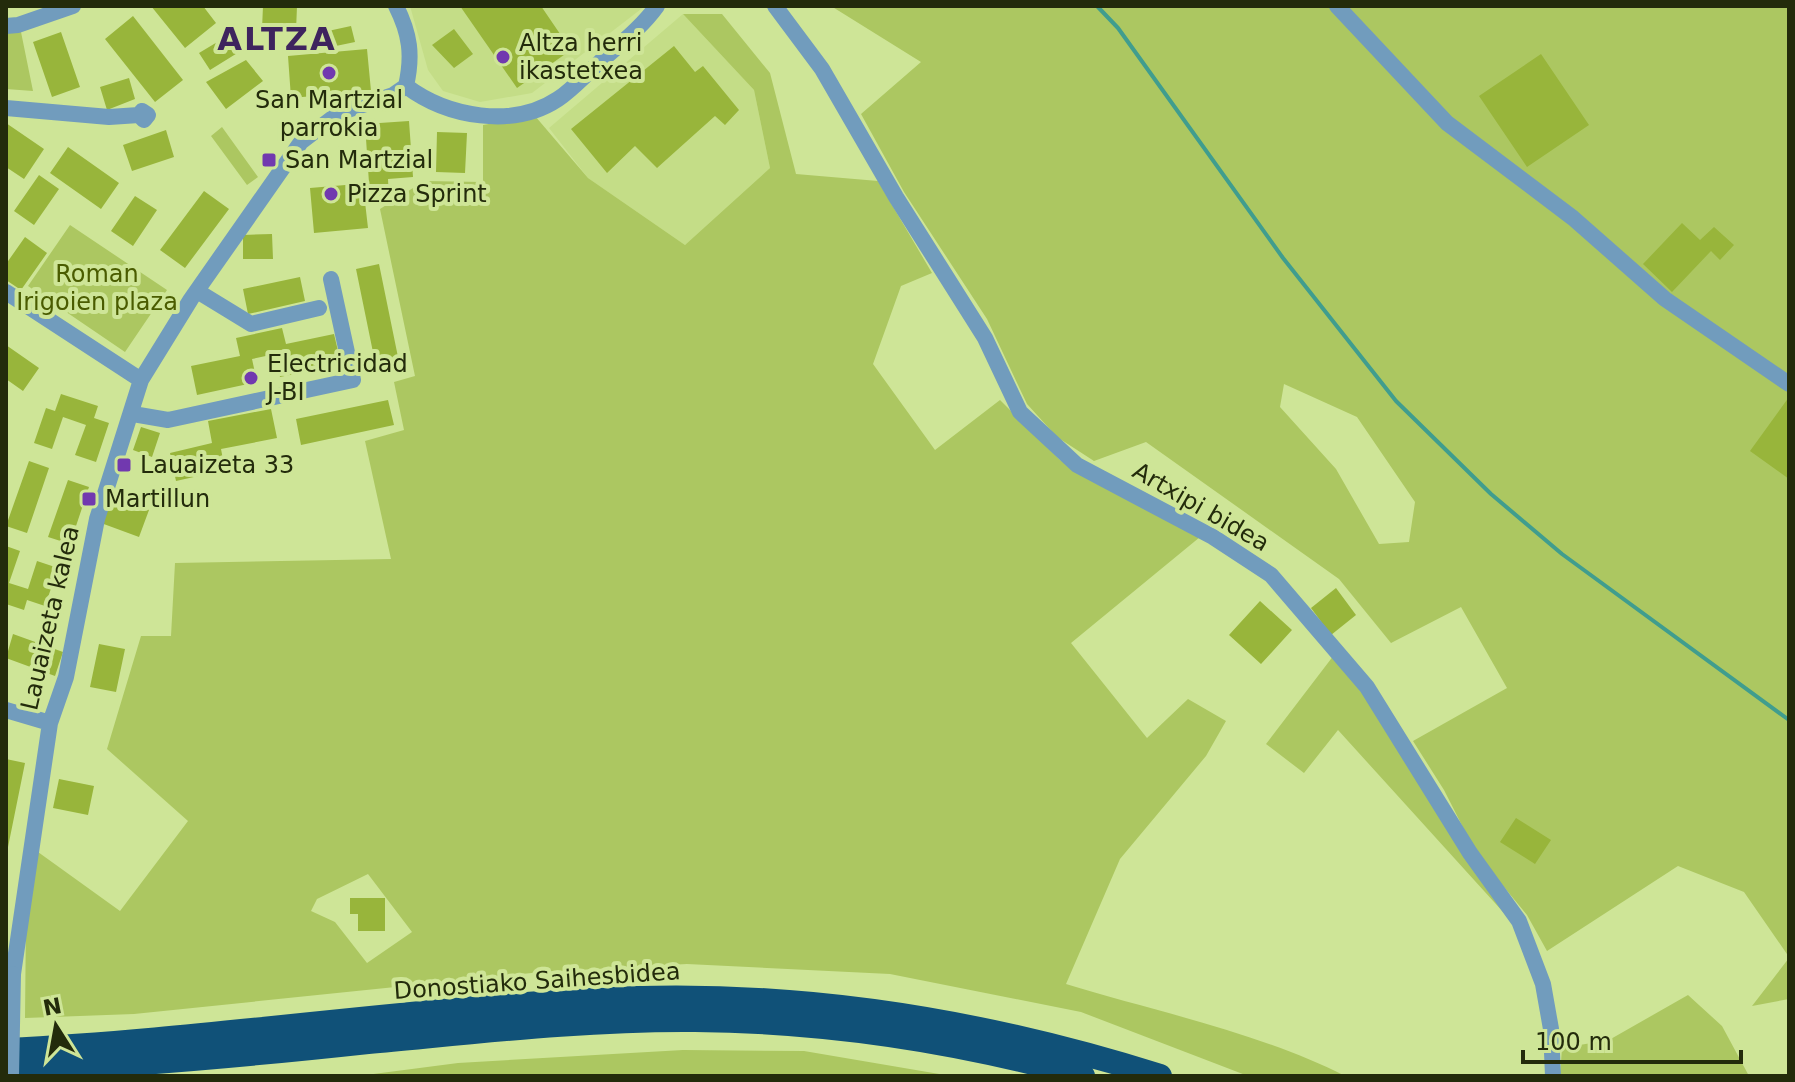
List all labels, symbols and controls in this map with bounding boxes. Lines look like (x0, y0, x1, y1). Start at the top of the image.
district label: ALTZA (217, 20, 337, 58)
place label: Altza herri ikastetxea (519, 29, 643, 85)
marker: Altza herri ikastetxea (494, 48, 512, 66)
marker: San Martzial parrokia (320, 64, 338, 82)
place label: San Martzial parrokia (255, 86, 403, 142)
place label: San Martzial (285, 146, 433, 174)
marker: San Martzial (260, 151, 278, 169)
place label: Pizza Sprint (347, 180, 487, 208)
marker: Pizza Sprint (322, 185, 340, 203)
park label: Roman Irigoien plaza (16, 260, 178, 316)
place label: Electricidad J-BI (265, 350, 408, 406)
marker: Electricidad J-BI (242, 369, 260, 387)
place label: Lauaizeta 33 (140, 451, 294, 479)
marker: Lauaizeta 33 (115, 456, 133, 474)
street label: Artxipi bidea (1128, 457, 1274, 557)
place label: Martillun (105, 485, 210, 513)
marker: Martillun (80, 490, 98, 508)
street label: Lauaizeta kalea (15, 523, 85, 713)
street label: Donostiako Saihesbidea (393, 957, 681, 1005)
north arrow (16, 986, 96, 1066)
text: N (41, 993, 64, 1021)
scale bar (1523, 1014, 1741, 1064)
text: 100 m (1535, 1028, 1612, 1056)

